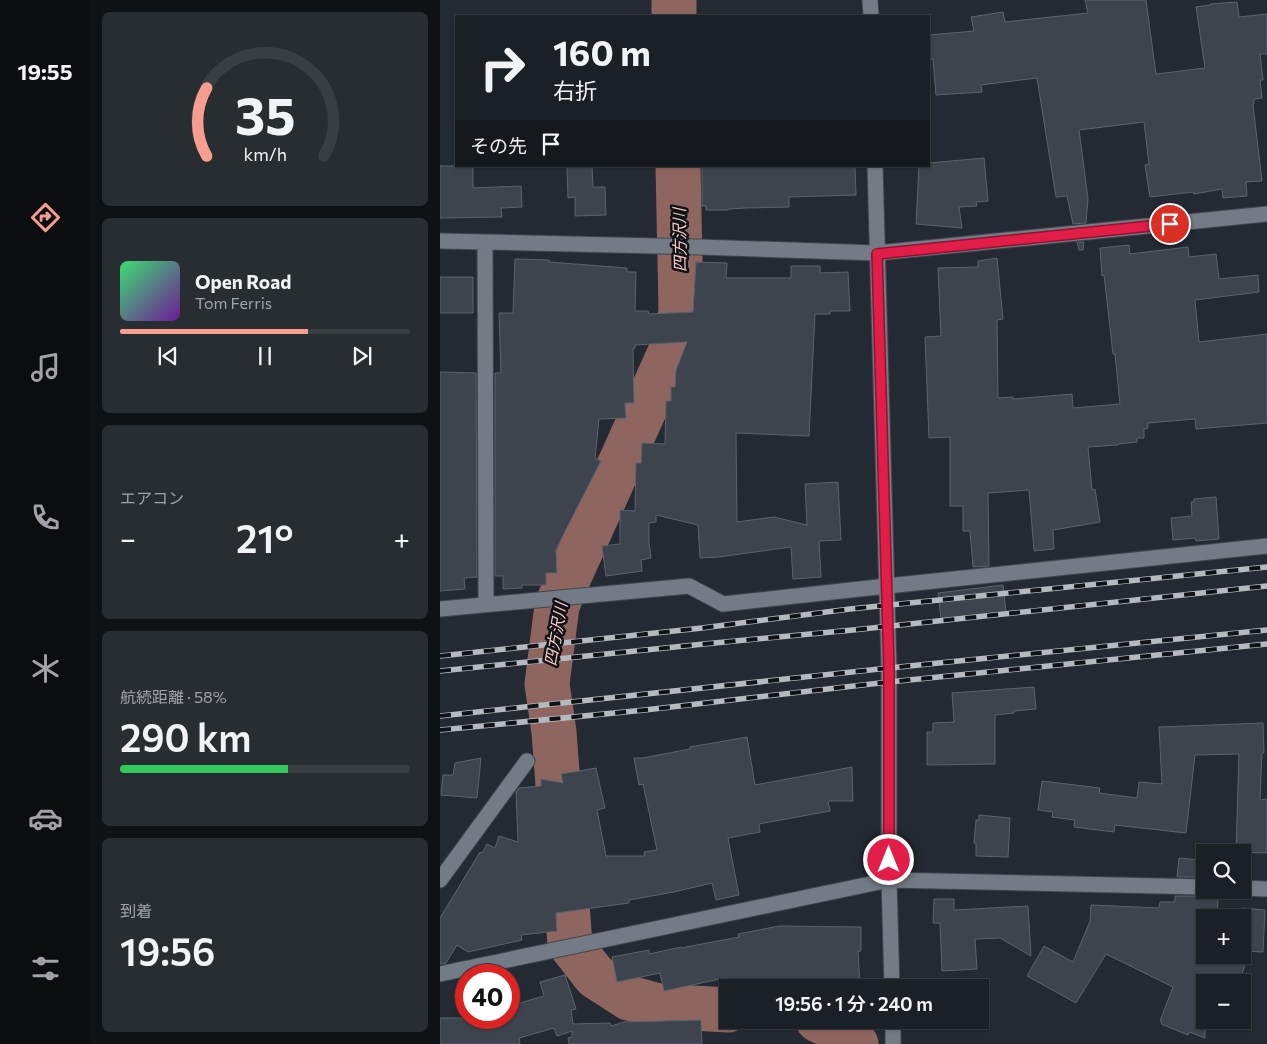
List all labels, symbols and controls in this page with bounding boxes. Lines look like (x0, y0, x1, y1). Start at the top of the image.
text: 160 m (553, 30, 651, 73)
icon: right (470, 35, 535, 100)
text: 19:55 (18, 58, 73, 85)
text: 右折 (553, 77, 597, 104)
text: 35 (235, 82, 295, 146)
icon: arrive (537, 130, 565, 158)
text: その先 (470, 134, 527, 157)
text: km/h (243, 143, 287, 165)
icon: directions (28, 200, 63, 235)
pin (1149, 203, 1191, 245)
water label: 四方沢川 (669, 206, 689, 272)
icon: arrive (1156, 210, 1184, 238)
text: Open Road (195, 270, 291, 293)
text: Tom Ferris (195, 293, 272, 312)
icon: previous (154, 342, 182, 370)
icon: pause (251, 342, 279, 370)
icon: next (348, 342, 376, 370)
icon: music (28, 350, 63, 385)
text: エアコン (120, 488, 184, 507)
icon: phone (28, 500, 63, 535)
text: 21° (236, 514, 293, 561)
text: − (120, 521, 136, 555)
text: + (394, 521, 410, 555)
water label: 四方沢川 (540, 599, 570, 667)
icon: climate (28, 651, 63, 686)
text: 航続距離 · 58% (120, 687, 227, 706)
text: 290 km (120, 713, 251, 760)
icon: car (28, 801, 63, 836)
position arrow (862, 833, 914, 885)
map controls (1196, 844, 1251, 1029)
button: search (1196, 844, 1251, 899)
text: 到着 (120, 901, 152, 920)
button: + (1196, 909, 1251, 964)
text: 19:56 (120, 927, 215, 974)
icon: filters (28, 951, 63, 986)
speed limit sign: 40 (455, 964, 520, 1029)
button: − (1196, 974, 1251, 1029)
text: 19:56 · 1 分 · 240 m (775, 992, 933, 1015)

